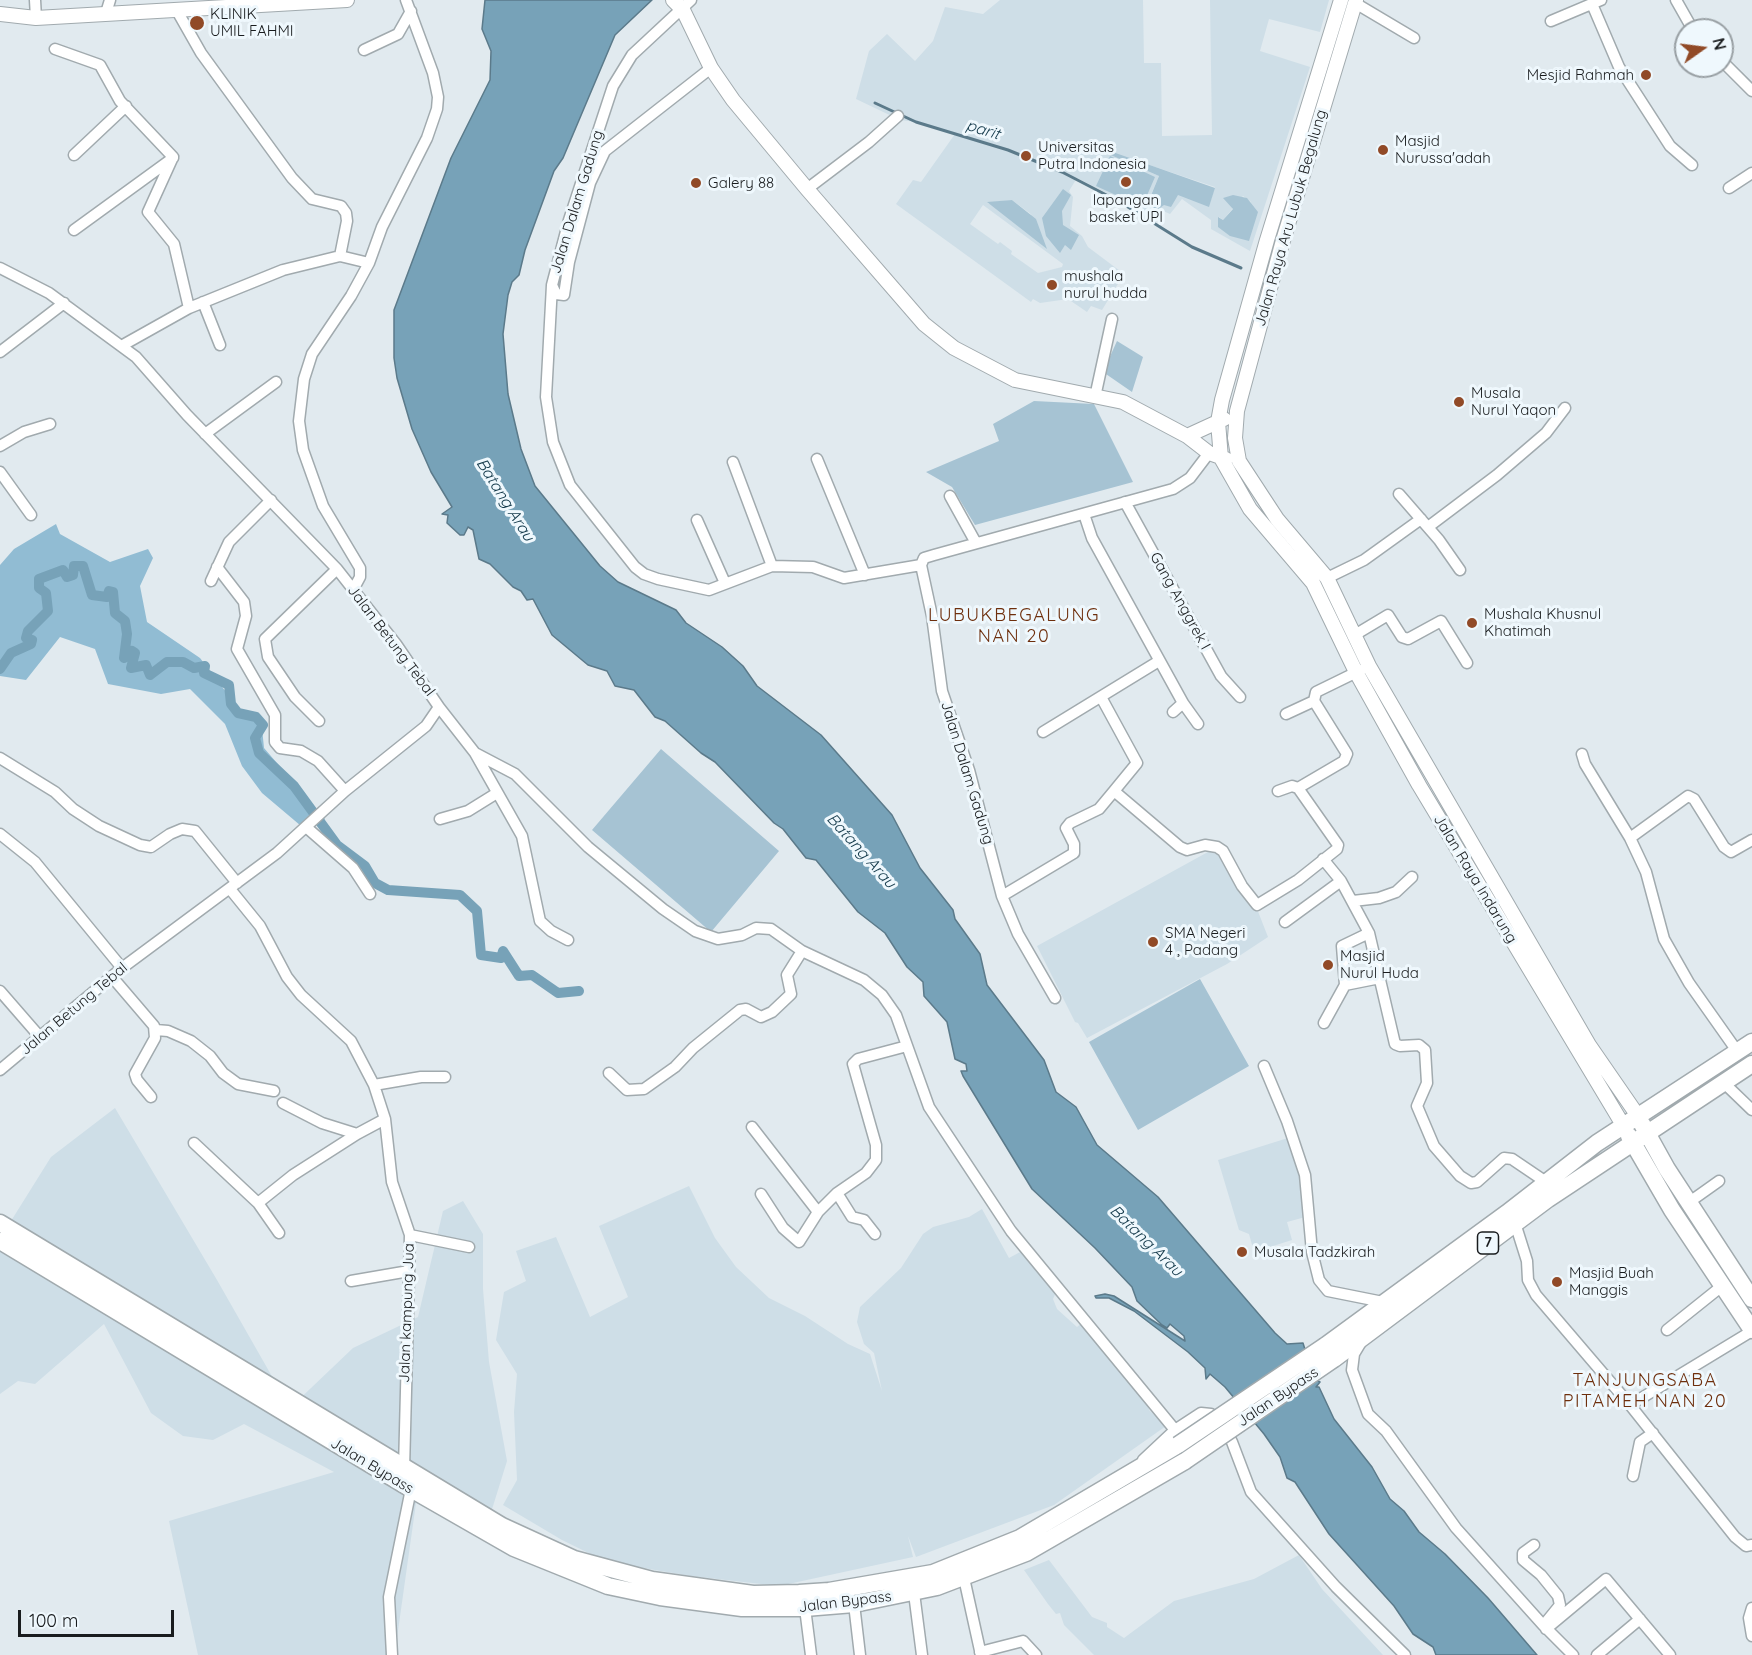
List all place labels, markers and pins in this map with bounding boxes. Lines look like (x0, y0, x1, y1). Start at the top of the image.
place label: KLINIK UMIL FAHMI (210, 5, 294, 40)
marker: KLINIK UMIL FAHMI (188, 14, 206, 32)
place label: Mesjid Rahmah (1527, 66, 1634, 84)
marker: Mesjid Rahmah (1639, 68, 1653, 82)
place label: Masjid Nurussa'adah (1395, 132, 1491, 167)
place label: Universitas Putra Indonesia (1038, 138, 1146, 173)
marker: Masjid Nurussa'adah (1376, 143, 1390, 157)
marker: Universitas Putra Indonesia (1019, 149, 1033, 163)
place label: Galery 88 (708, 174, 774, 192)
marker: lapangan basket UPI (1119, 175, 1133, 189)
marker: Galery 88 (689, 176, 703, 190)
place label: lapangan basket UPI (1089, 191, 1163, 226)
place label: mushala nurul hudda (1064, 267, 1147, 302)
marker: mushala nurul hudda (1045, 278, 1059, 292)
place label: Musala Nurul Yaqon (1471, 384, 1556, 419)
marker: Musala Nurul Yaqon (1452, 395, 1466, 409)
place label: Mushala Khusnul Khatimah (1484, 605, 1601, 640)
marker: Mushala Khusnul Khatimah (1465, 616, 1479, 630)
place label: SMA Negeri 4 , Padang (1165, 924, 1245, 959)
marker: SMA Negeri 4 , Padang (1146, 935, 1160, 949)
place label: Masjid Nurul Huda (1340, 947, 1419, 982)
marker: Masjid Nurul Huda (1321, 958, 1335, 972)
place label: Musala Tadzkirah (1254, 1243, 1375, 1261)
marker: Musala Tadzkirah (1235, 1245, 1249, 1259)
place label: Masjid Buah Manggis (1569, 1264, 1654, 1299)
marker: Masjid Buah Manggis (1550, 1275, 1564, 1289)

